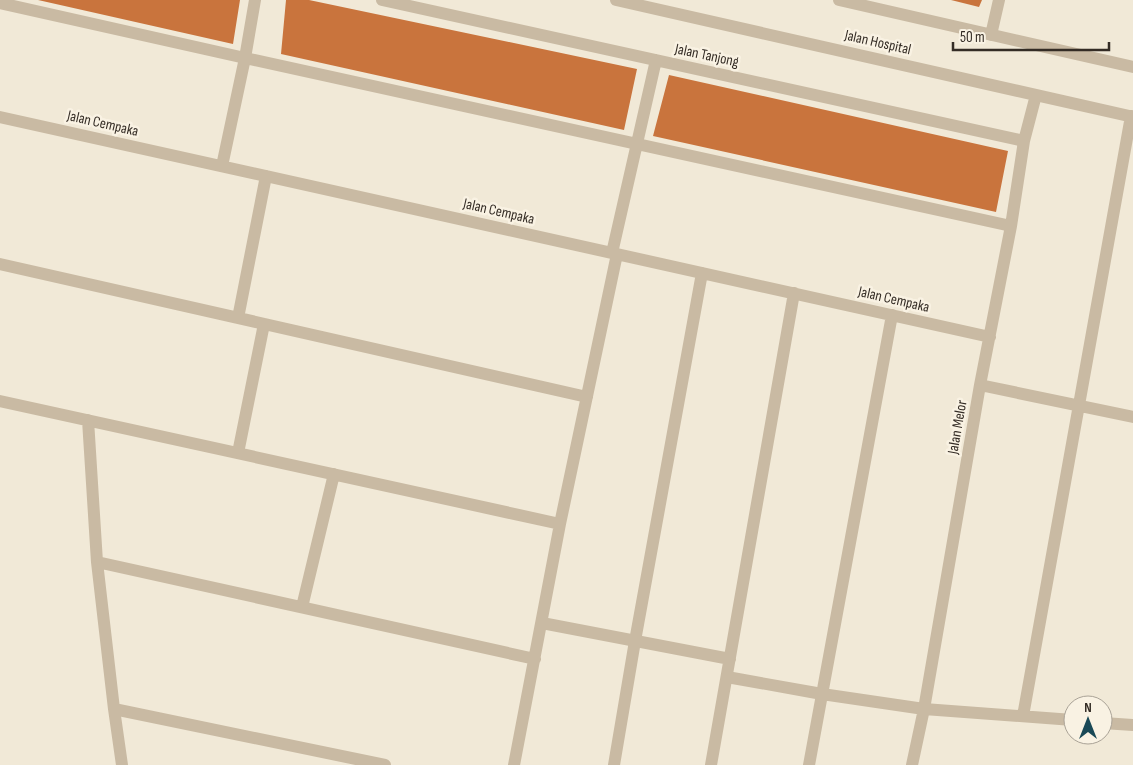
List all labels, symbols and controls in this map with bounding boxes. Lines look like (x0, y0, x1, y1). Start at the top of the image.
scale bar (953, 20, 1109, 52)
street label: Jalan Hospital (842, 25, 913, 59)
text: 50 m (960, 28, 985, 47)
street label: Jalan Tanjong (672, 39, 741, 72)
street label: Jalan Cempaka (64, 106, 141, 141)
street label: Jalan Cempaka (460, 194, 537, 229)
street label: Jalan Cempaka (855, 282, 932, 317)
street label: Jalan Melor (943, 398, 972, 457)
north arrow (1063, 695, 1113, 745)
text: N (1084, 699, 1092, 716)

